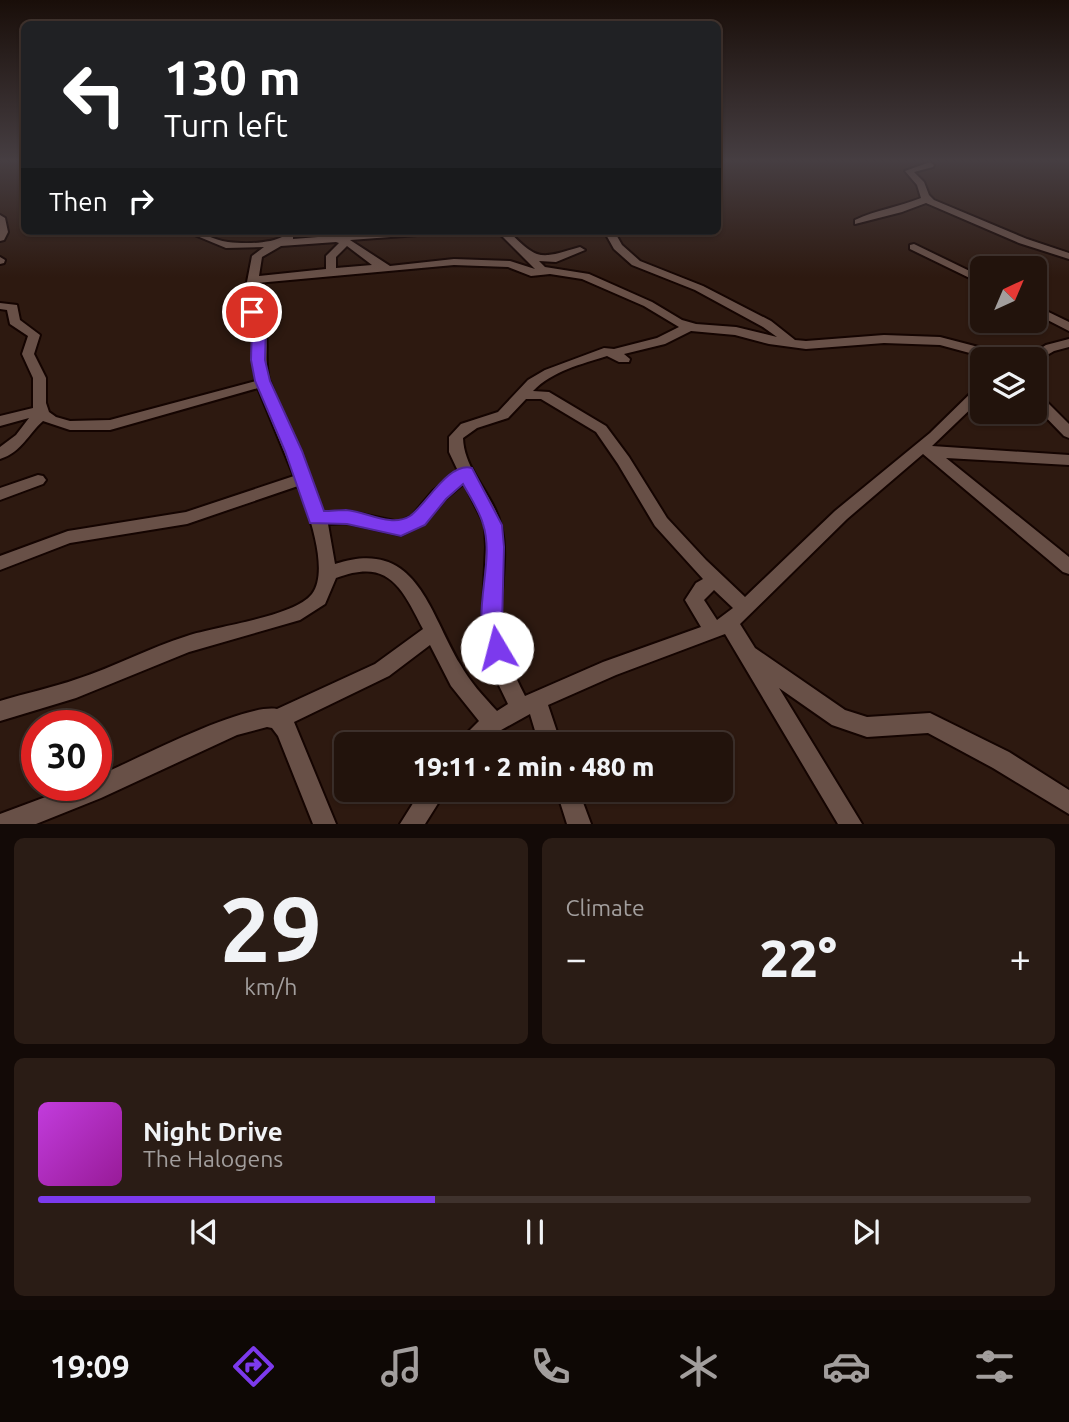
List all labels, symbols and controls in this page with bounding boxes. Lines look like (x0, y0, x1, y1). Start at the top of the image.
icon: left (49, 49, 140, 140)
text: 130 m (164, 49, 301, 104)
text: Turn left (164, 107, 288, 143)
icon: right (122, 182, 160, 220)
text: Then (49, 187, 108, 216)
north arrow (970, 256, 1046, 332)
map controls (970, 256, 1047, 424)
pin (222, 282, 282, 342)
icon: arrive (233, 293, 271, 331)
button: layers (970, 347, 1047, 424)
position arrow (460, 611, 534, 685)
speed limit sign: 30 (21, 710, 112, 801)
text: 19:11 · 2 min · 480 m (413, 752, 654, 781)
text: 29 (219, 877, 322, 979)
text: Climate (566, 895, 645, 920)
text: 22° (759, 929, 837, 987)
text: − (566, 937, 587, 979)
text: + (1010, 937, 1031, 979)
text: km/h (244, 974, 297, 999)
text: Night Drive (143, 1117, 283, 1146)
text: The Halogens (143, 1146, 283, 1171)
icon: previous (185, 1213, 223, 1251)
icon: pause (516, 1213, 554, 1251)
icon: next (847, 1213, 885, 1251)
icon: directions (229, 1342, 278, 1391)
icon: music (377, 1342, 426, 1391)
icon: phone (526, 1342, 575, 1391)
icon: climate (674, 1342, 723, 1391)
icon: car (822, 1342, 871, 1391)
icon: filters (970, 1342, 1019, 1391)
text: 19:09 (50, 1348, 130, 1384)

